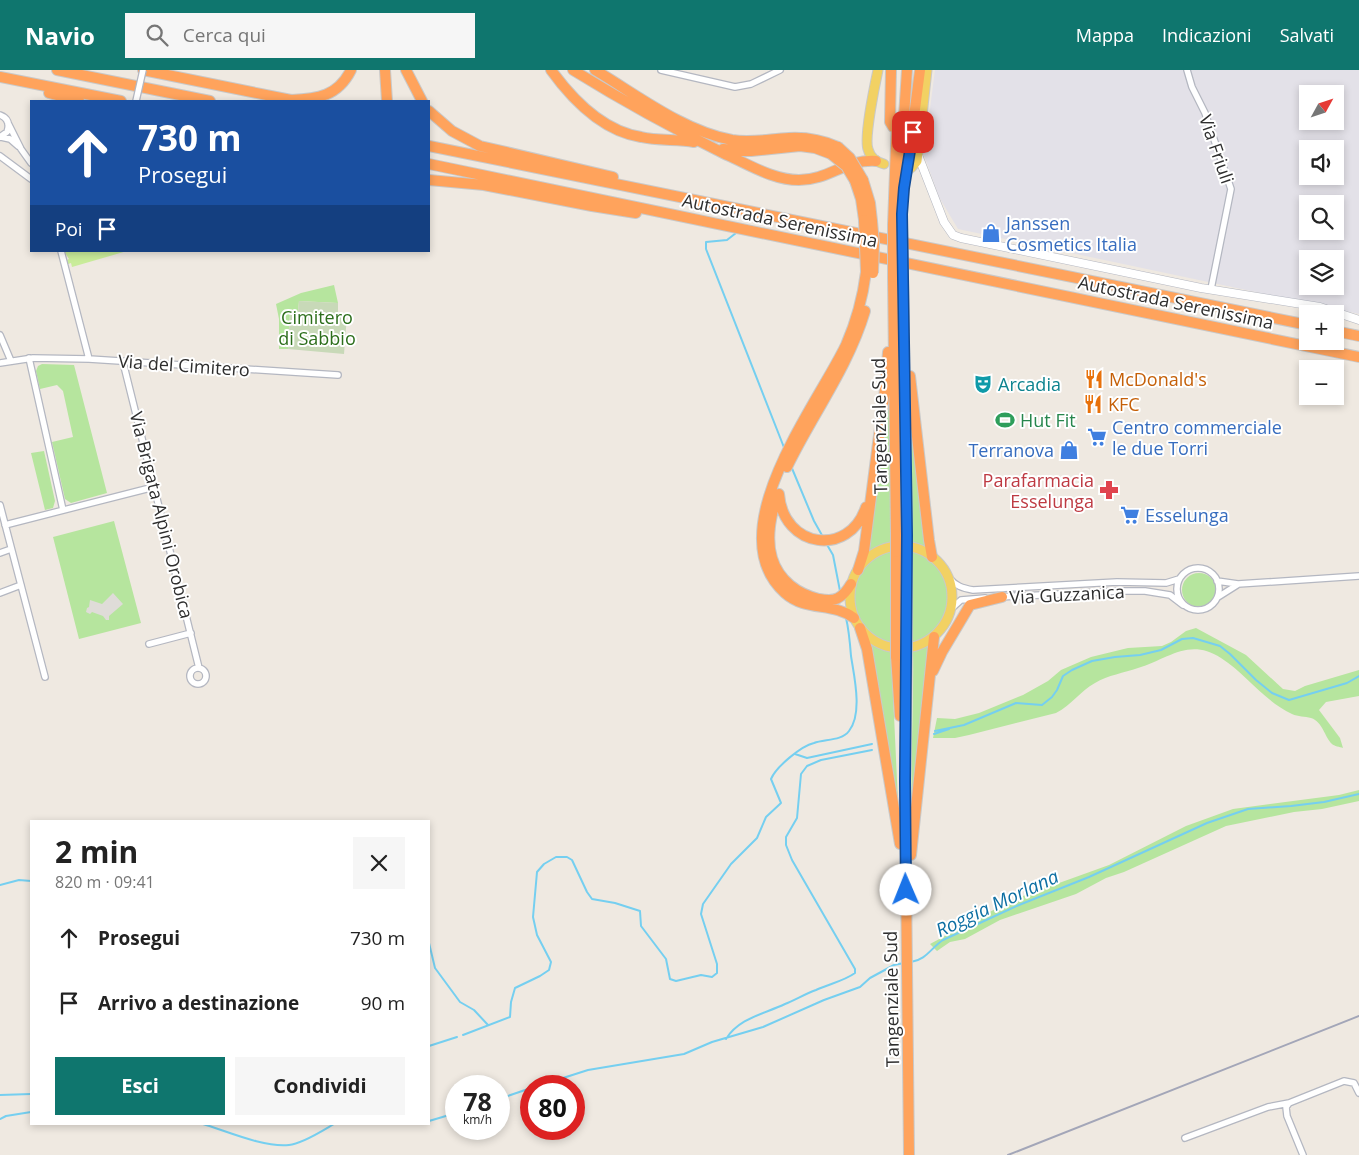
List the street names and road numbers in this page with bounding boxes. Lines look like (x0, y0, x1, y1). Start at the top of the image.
street label: Via Friuli (1194, 111, 1240, 187)
street label: Autostrada Serenissima (680, 188, 880, 252)
street label: Autostrada Serenissima (1076, 270, 1276, 334)
street label: Via del Cimitero (117, 348, 251, 382)
street label: Tangenziale Sud (866, 358, 892, 494)
street label: Via Brigata Alpini Orobica (125, 409, 199, 621)
street label: Via Guzzanica (1009, 579, 1125, 609)
street label: Tangenziale Sud (878, 931, 904, 1067)

